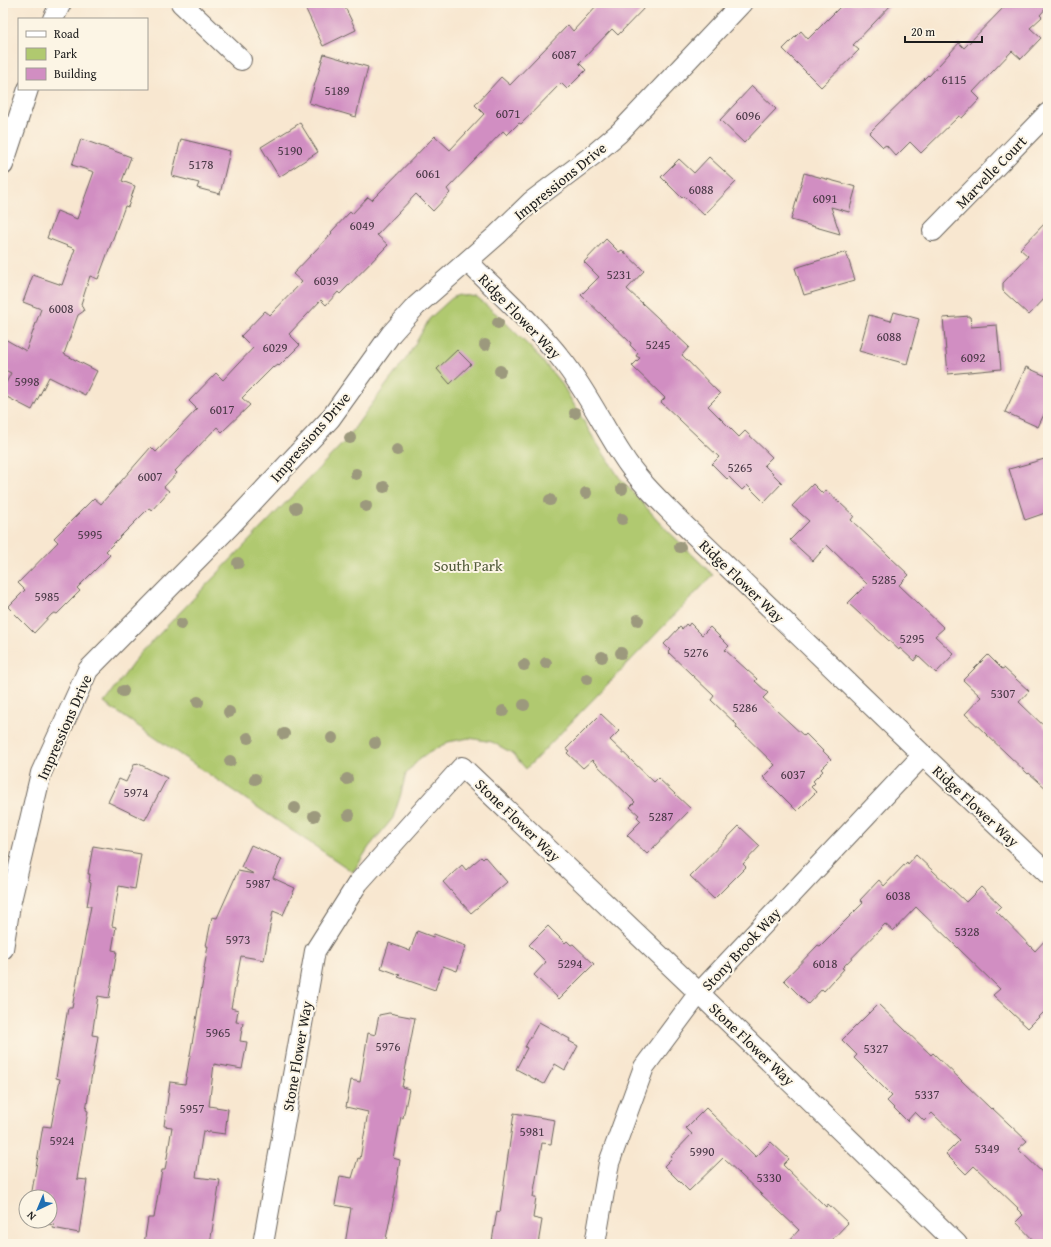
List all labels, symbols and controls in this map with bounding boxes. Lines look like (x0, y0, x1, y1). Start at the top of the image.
legend (18, 18, 148, 90)
scale bar (905, 18, 982, 44)
text: 20 m (911, 23, 935, 40)
text: Road (54, 25, 80, 42)
text: Park (54, 45, 78, 62)
house number: 6087 (551, 45, 577, 64)
text: Building (54, 65, 97, 82)
house number: 6115 (941, 70, 967, 89)
house number: 5189 (324, 81, 350, 100)
house number: 6071 (495, 104, 521, 123)
house number: 6096 (735, 106, 761, 125)
street label: Marvelle Court (951, 130, 1032, 213)
street label: Impressions Drive (509, 137, 611, 225)
house number: 5190 (277, 141, 303, 160)
house number: 5178 (188, 155, 214, 174)
house number: 6061 (415, 164, 441, 183)
house number: 6088 (688, 180, 714, 199)
house number: 6091 (812, 189, 838, 208)
house number: 6049 (349, 216, 375, 235)
house number: 5231 (606, 265, 632, 284)
street label: Ridge Flower Way (474, 269, 567, 364)
house number: 6039 (313, 271, 339, 290)
house number: 6008 (48, 299, 74, 318)
house number: 6088 (876, 327, 902, 346)
house number: 5245 (645, 335, 671, 354)
house number: 6029 (262, 338, 288, 357)
house number: 6092 (960, 348, 986, 367)
house number: 5998 (14, 372, 40, 391)
street label: Impressions Drive (265, 387, 355, 487)
house number: 6017 (209, 400, 235, 419)
house number: 5265 (727, 458, 753, 477)
house number: 6007 (137, 467, 163, 486)
house number: 5995 (77, 525, 103, 544)
street label: Ridge Flower Way (695, 535, 790, 628)
park label: South Park (433, 555, 503, 576)
house number: 5285 (871, 570, 897, 589)
house number: 5985 (34, 587, 60, 606)
house number: 5295 (899, 629, 925, 648)
house number: 5276 (683, 643, 709, 662)
street label: Impressions Drive (31, 671, 97, 783)
house number: 5307 (990, 684, 1016, 703)
house number: 5286 (732, 698, 758, 717)
street label: Ridge Flower Way (928, 760, 1024, 852)
house number: 6037 (780, 765, 806, 784)
street label: Stone Flower Way (471, 774, 566, 867)
house number: 5974 (123, 783, 149, 802)
house number: 5287 (648, 807, 674, 826)
house number: 5987 (245, 874, 271, 893)
house number: 6038 (885, 886, 911, 905)
street label: Stony Brook Way (697, 902, 785, 995)
house number: 5328 (954, 922, 980, 941)
house number: 5973 (225, 930, 251, 949)
house number: 5294 (557, 954, 583, 973)
house number: 6018 (812, 954, 838, 973)
street label: Stone Flower Way (705, 998, 800, 1091)
street label: Stone Flower Way (277, 999, 317, 1113)
house number: 5965 (205, 1023, 231, 1042)
house number: 5976 (375, 1037, 401, 1056)
house number: 5327 (863, 1039, 889, 1058)
house number: 5337 (914, 1085, 940, 1104)
house number: 5957 (179, 1099, 205, 1118)
house number: 5981 (519, 1122, 545, 1141)
house number: 5924 (49, 1131, 75, 1150)
house number: 5349 (974, 1139, 1000, 1158)
house number: 5990 (689, 1142, 715, 1161)
house number: 5330 (756, 1168, 782, 1187)
north arrow (18, 1189, 58, 1229)
text: N (22, 1207, 39, 1225)

